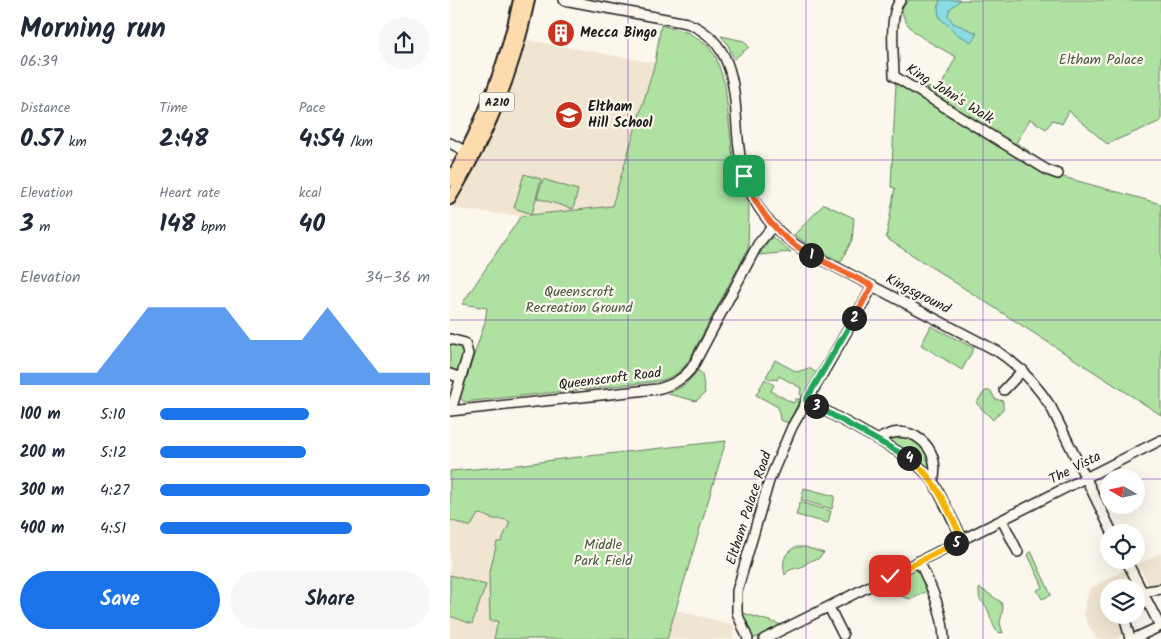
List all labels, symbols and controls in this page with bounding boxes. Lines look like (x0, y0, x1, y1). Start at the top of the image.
text: Morning run (20, 7, 166, 52)
button: share (378, 17, 430, 69)
building icon: Mecca Bingo (546, 18, 576, 48)
place label: Mecca Bingo (580, 22, 658, 44)
text: 06:39 (20, 49, 58, 74)
park label: Eltham Palace (1059, 49, 1144, 71)
street label: King John's Walk (902, 58, 999, 130)
road number: A210 (480, 92, 514, 111)
place label: Eltham Hill School (588, 96, 653, 134)
text: Distance (20, 97, 70, 119)
text: Time (159, 97, 188, 119)
text: Pace (299, 97, 325, 119)
school or university icon: Eltham Hill School (554, 100, 584, 130)
text: 0.57 (20, 119, 63, 159)
text: 2:48 (159, 119, 208, 159)
text: 4:54 (299, 119, 345, 159)
text: km (63, 131, 87, 153)
text: /km (345, 131, 373, 153)
pin (723, 155, 765, 197)
icon: arrive (730, 162, 758, 190)
text: Elevation (20, 182, 73, 204)
text: Heart rate (159, 182, 220, 204)
text: kcal (299, 182, 321, 204)
text: 3 (20, 204, 34, 244)
text: 148 (159, 204, 195, 244)
text: 40 (299, 204, 325, 244)
text: m (34, 216, 50, 238)
text: bpm (195, 216, 226, 238)
pin: 1 (798, 242, 824, 268)
text: 1 (809, 244, 814, 266)
text: Elevation (20, 265, 81, 290)
text: 34–36 m (365, 265, 430, 290)
street label: Kingsground (882, 268, 955, 320)
park label: Queenscroft Recreation Ground (525, 281, 634, 319)
pin: 2 (842, 306, 866, 330)
text: 2 (850, 307, 859, 329)
street label: Queenscroft Road (557, 362, 664, 396)
pin: 3 (804, 394, 828, 418)
text: 3 (813, 395, 820, 417)
text: 100 m (20, 402, 61, 427)
text: 5:10 (100, 402, 126, 427)
text: 200 m (20, 440, 65, 465)
text: 5:12 (100, 440, 127, 465)
pin: 4 (896, 446, 922, 470)
street label: The Vista (1045, 446, 1105, 490)
street label: Eltham Palace Road (720, 447, 778, 568)
text: 4 (906, 447, 913, 469)
north arrow (1100, 469, 1145, 514)
map controls (1100, 469, 1145, 624)
text: 300 m (20, 478, 64, 503)
text: 4:27 (100, 478, 129, 503)
text: 400 m (20, 516, 64, 541)
text: 4:51 (100, 516, 126, 541)
button: locate (1100, 524, 1145, 569)
pin: 5 (944, 530, 968, 556)
text: 5 (953, 532, 960, 554)
park label: Middle Park Field (574, 534, 633, 572)
pin (869, 555, 911, 597)
icon: check (876, 562, 904, 590)
button: Save (20, 571, 220, 629)
button: Share (230, 571, 430, 629)
button: layers (1100, 579, 1145, 624)

